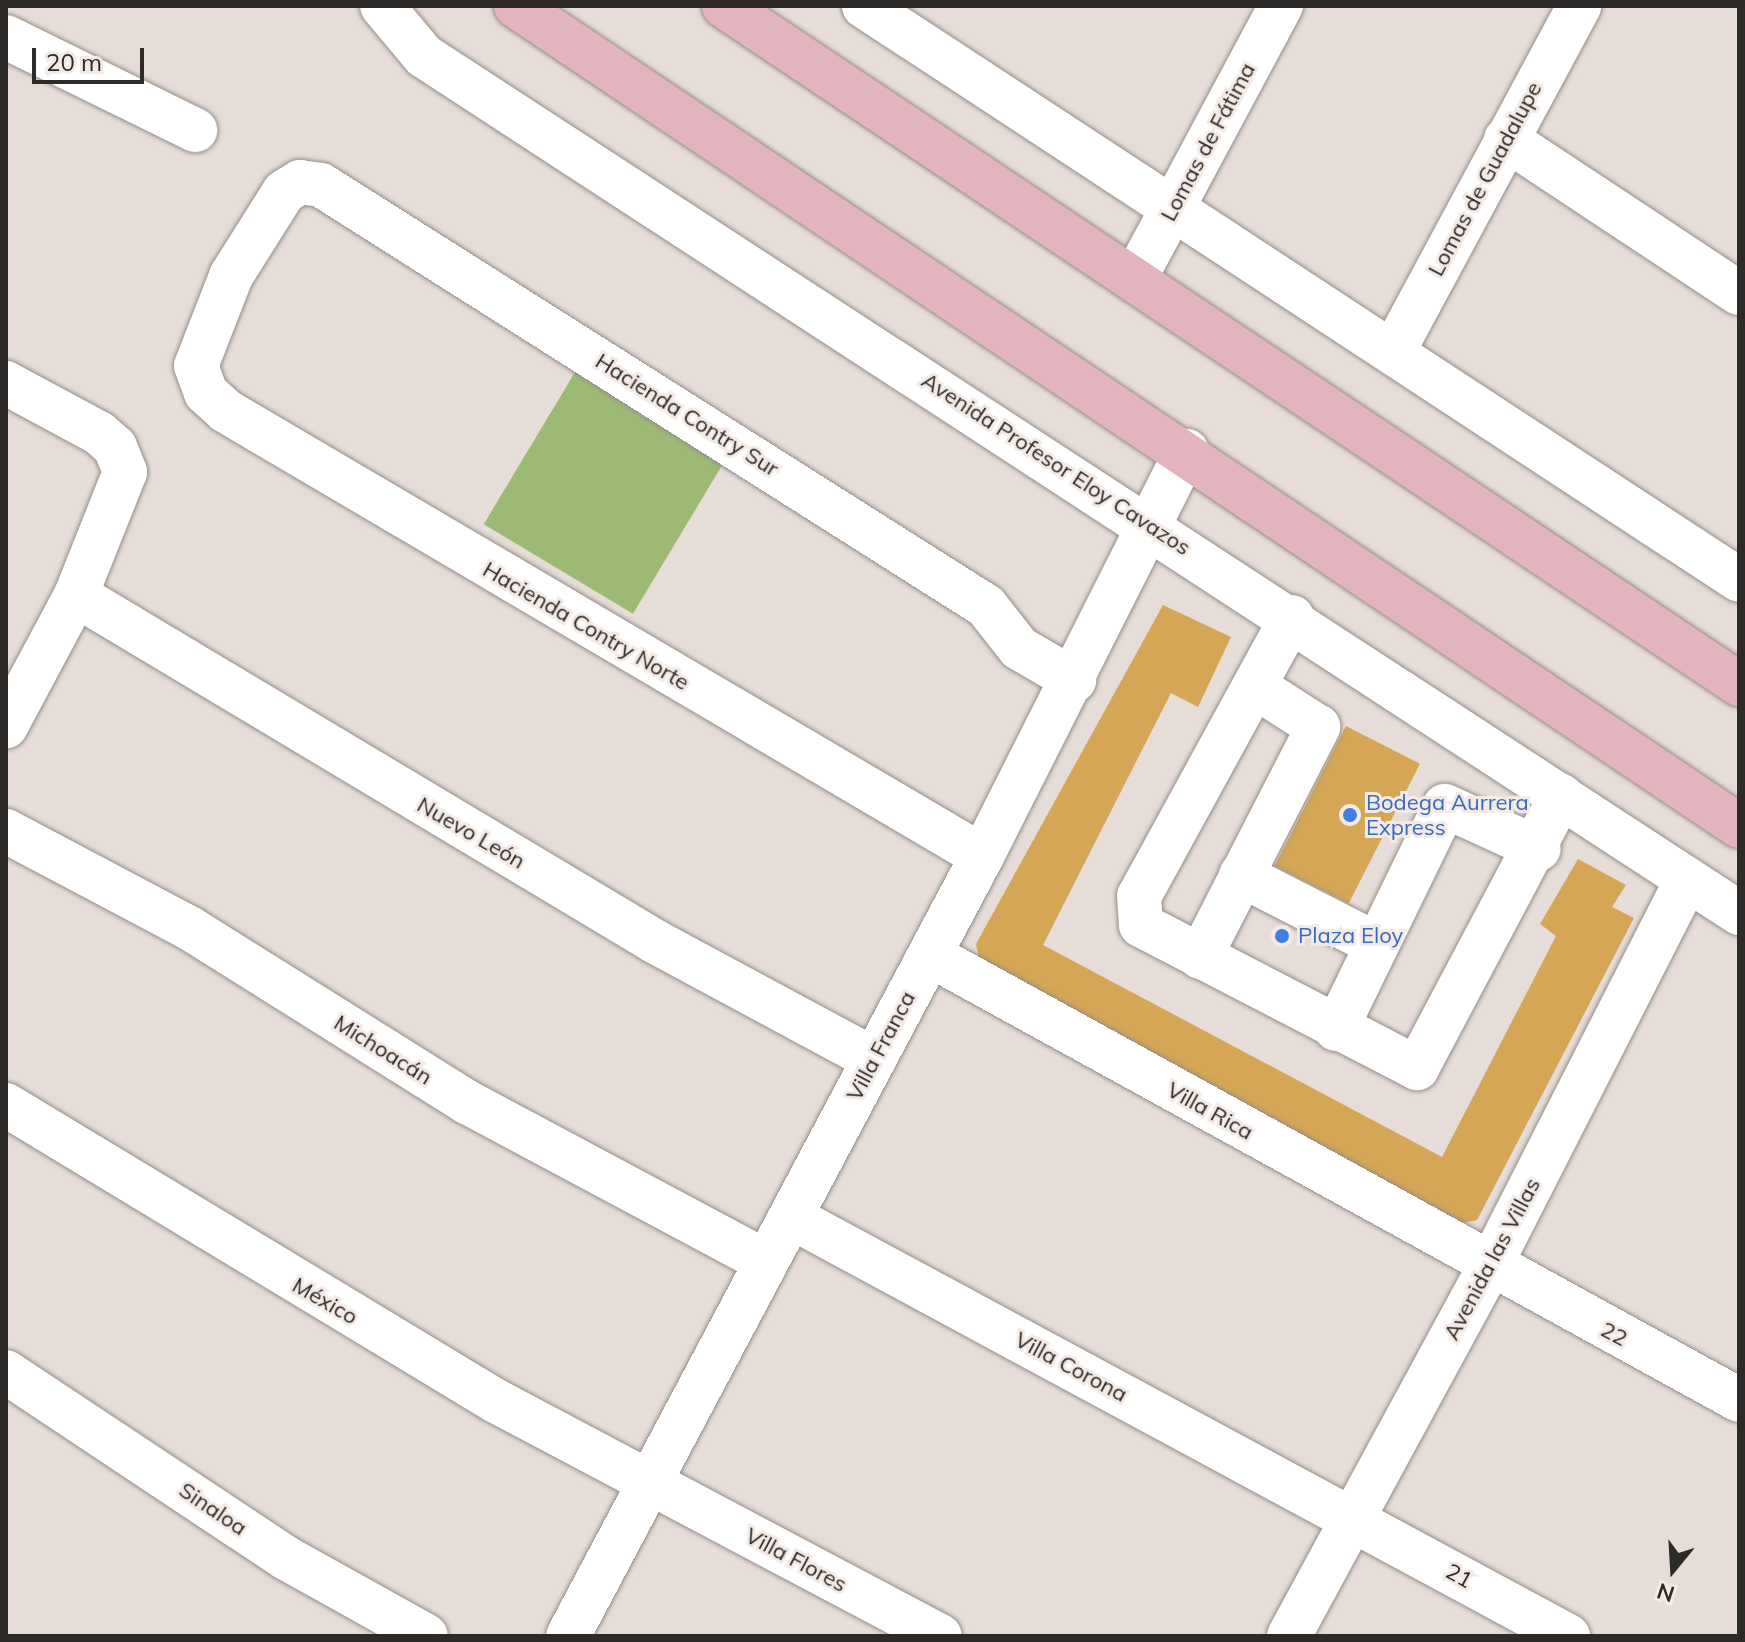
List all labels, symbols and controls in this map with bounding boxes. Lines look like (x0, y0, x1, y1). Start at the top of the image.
scale bar (36, 32, 148, 82)
text: 20 m (46, 47, 102, 77)
street label: Lomas de Fátima (1155, 58, 1261, 226)
street label: Lomas de Guadalupe (1423, 77, 1547, 281)
street label: Hacienda Contry Sur (591, 348, 783, 482)
street label: Avenida Profesor Eloy Cavazos (917, 367, 1195, 561)
street label: Hacienda Contry Norte (478, 556, 694, 696)
place label: Bodega Aurrera Express (1366, 789, 1529, 840)
street label: Nuevo León (412, 792, 530, 874)
marker: Bodega Aurrera Express (1341, 806, 1359, 824)
place label: Plaza Eloy (1298, 923, 1403, 949)
marker: Plaza Eloy (1273, 927, 1291, 945)
street label: Villa Franca (841, 987, 921, 1105)
street label: Michoacán (329, 1009, 437, 1091)
street label: Villa Rica (1162, 1077, 1258, 1145)
street label: Avenida las Villas (1438, 1174, 1546, 1344)
street label: México (288, 1272, 362, 1330)
street label: 22 (1596, 1316, 1632, 1352)
street label: Villa Corona (1010, 1326, 1132, 1408)
street label: Sinaloa (174, 1477, 252, 1541)
street label: Villa Flores (741, 1522, 851, 1598)
north arrow (1633, 1530, 1713, 1610)
street label: 21 (1441, 1558, 1477, 1594)
text: N (1653, 1577, 1678, 1609)

